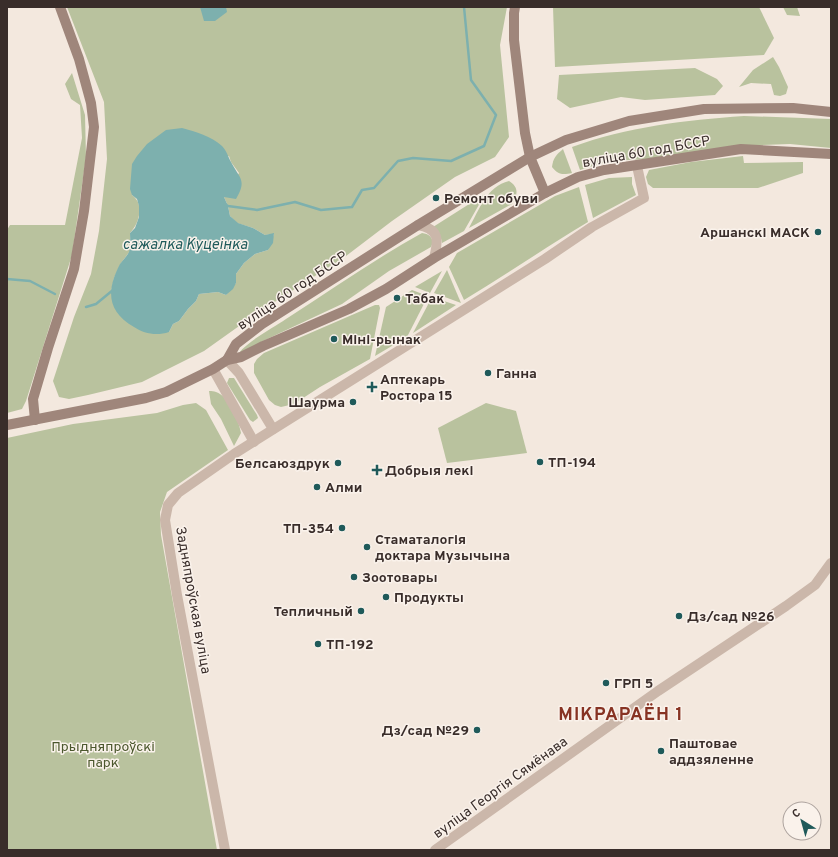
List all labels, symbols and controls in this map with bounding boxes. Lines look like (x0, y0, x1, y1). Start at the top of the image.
street label: вуліца 60 год БССР (581, 133, 712, 172)
place label: Ремонт обуви (444, 191, 538, 208)
marker: Ремонт обуви (431, 193, 441, 203)
place label: Аршанскі МАСК (700, 225, 810, 242)
marker: Аршанскі МАСК (813, 227, 823, 237)
water label: сажалка Куцеінка (123, 236, 248, 255)
street label: вуліца 60 год БССР (234, 248, 351, 334)
place label: Табак (405, 291, 444, 308)
marker: Табак (392, 293, 402, 303)
place label: Міні-рынак (342, 332, 421, 349)
marker: Міні-рынак (329, 334, 339, 344)
place label: Ганна (496, 366, 537, 383)
marker: Ганна (483, 368, 493, 378)
place label: Аптекарь Ростора 15 (380, 372, 453, 405)
marker: Аптекарь Ростора 15 (367, 382, 377, 392)
place label: Шаурма (288, 395, 345, 412)
marker: Шаурма (348, 397, 358, 407)
place label: ТП-194 (548, 455, 596, 472)
place label: Белсаюздрук (235, 456, 330, 473)
marker: ТП-194 (535, 457, 545, 467)
marker: Белсаюздрук (333, 458, 343, 468)
place label: Добрыя лекі (385, 463, 474, 480)
marker: Добрыя лекі (372, 465, 382, 475)
place label: Алми (325, 480, 362, 497)
marker: Алми (312, 482, 322, 492)
place label: ТП-354 (283, 521, 334, 538)
marker: ТП-354 (337, 523, 347, 533)
street label: Задняпроўская вуліца (171, 525, 214, 675)
place label: Стаматалогія доктара Музычына (375, 532, 510, 565)
marker: Стаматалогія доктара Музычына (362, 542, 372, 552)
place label: Зоотовары (362, 570, 438, 587)
marker: Зоотовары (349, 572, 359, 582)
place label: Продукты (394, 590, 464, 607)
marker: Продукты (381, 592, 391, 602)
place label: Тепличный (274, 604, 353, 621)
marker: Тепличный (356, 606, 366, 616)
place label: Дз/сад №26 (687, 609, 775, 626)
marker: Дз/сад №26 (674, 611, 684, 621)
place label: ТП-192 (326, 637, 374, 654)
marker: ТП-192 (313, 639, 323, 649)
place label: ГРП 5 (614, 676, 653, 693)
marker: ГРП 5 (601, 678, 611, 688)
district label: МІКРАРАЁН 1 (558, 703, 684, 727)
place label: Дз/сад №29 (381, 723, 469, 740)
marker: Дз/сад №29 (472, 725, 482, 735)
street label: вуліца Георгія Сямёнава (430, 734, 572, 843)
place label: Паштовае аддзяленне (669, 736, 754, 769)
park label: Прыдняпроўскі парк (51, 739, 155, 772)
marker: Паштовае аддзяленне (656, 746, 666, 756)
north arrow (782, 801, 822, 841)
text: С (790, 806, 804, 822)

